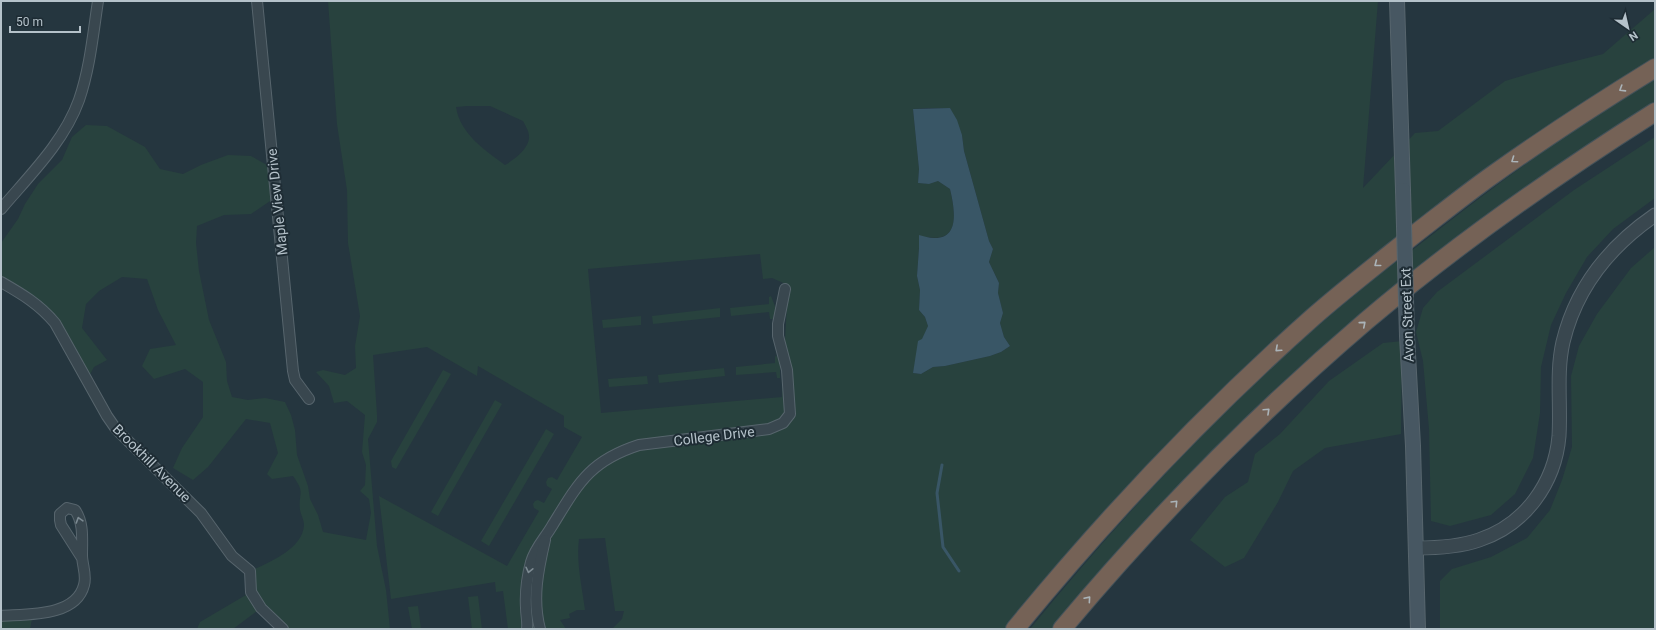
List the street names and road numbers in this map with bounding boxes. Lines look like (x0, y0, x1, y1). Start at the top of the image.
street label: Maple View Drive (263, 148, 291, 256)
street label: Avon Street Ext (1397, 267, 1417, 363)
street label: Brookhill Avenue (110, 421, 194, 505)
street label: College Drive (673, 423, 755, 449)

